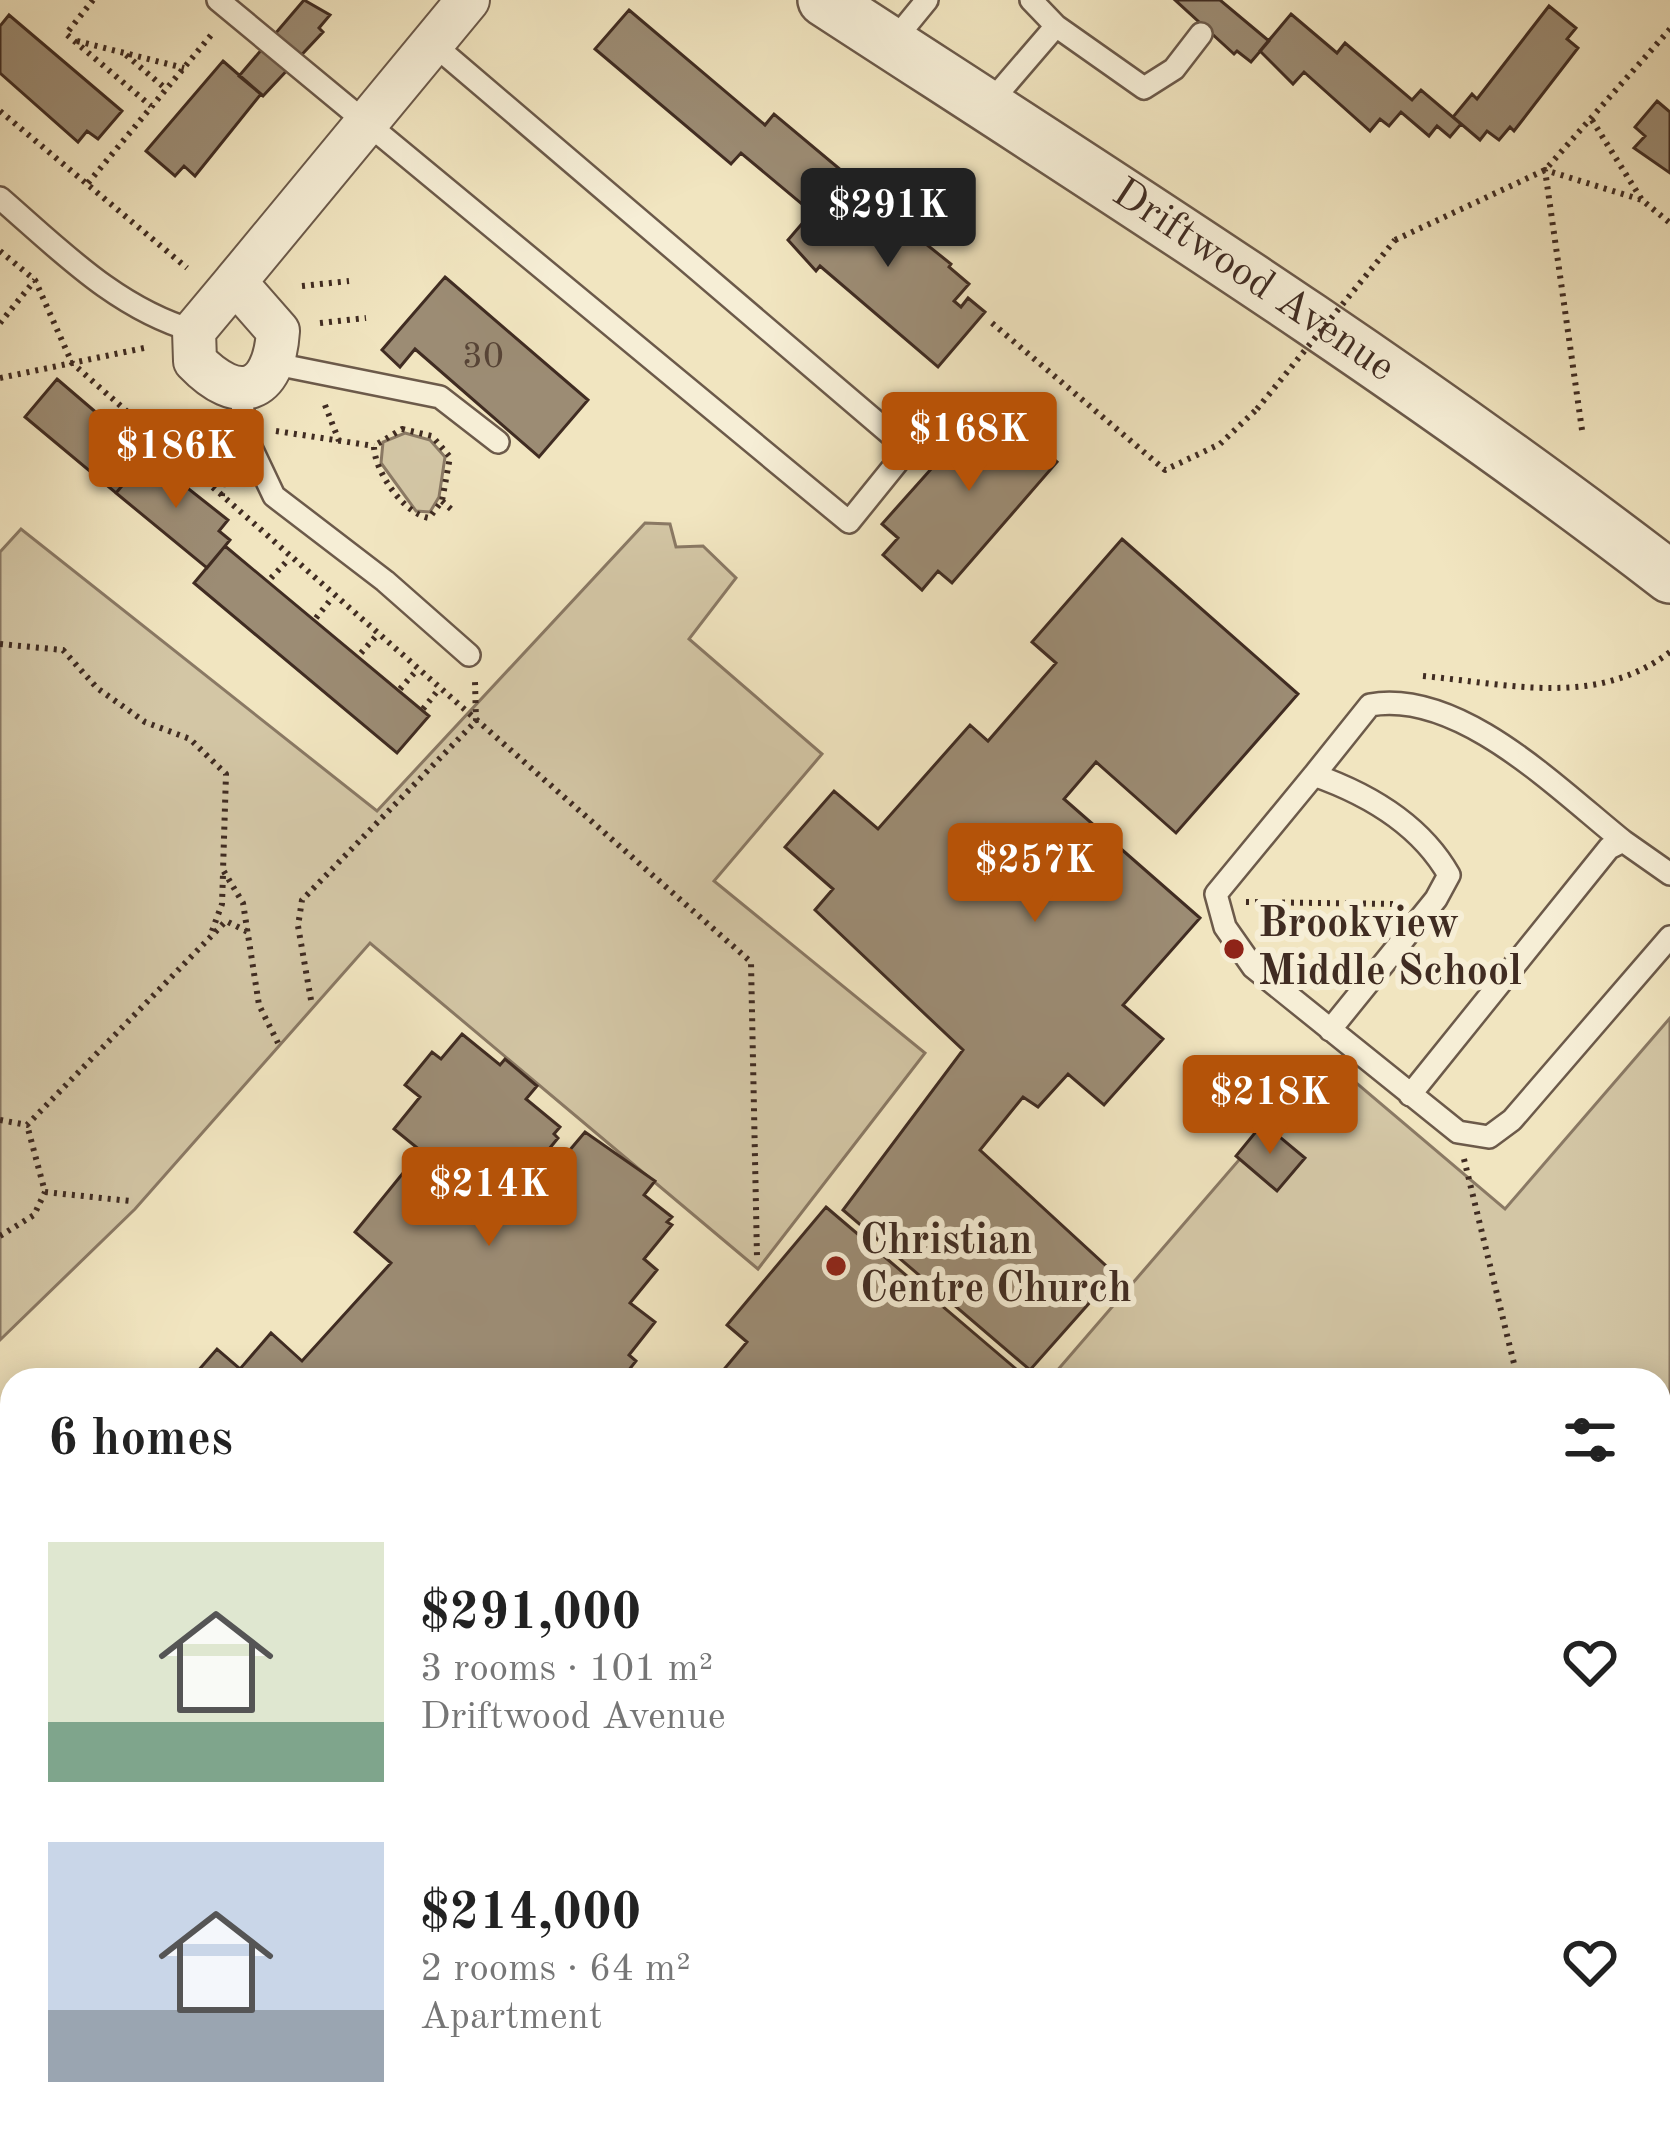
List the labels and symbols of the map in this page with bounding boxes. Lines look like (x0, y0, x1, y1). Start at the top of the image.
pin: $291K (804, 168, 972, 270)
street label: Driftwood Avenue (1105, 172, 1402, 390)
house number: 30 (462, 340, 504, 376)
pin: $168K (885, 392, 1053, 494)
pin: $186K (92, 409, 260, 511)
pin: $257K (951, 823, 1119, 925)
place label: Brookview Middle School (1258, 904, 1522, 994)
marker: Brookview Middle School (1221, 936, 1247, 962)
pin: $218K (1186, 1055, 1354, 1157)
pin: $214K (405, 1147, 573, 1249)
place label: Christian Centre Church (860, 1221, 1132, 1311)
marker: Christian Centre Church (823, 1253, 849, 1279)

